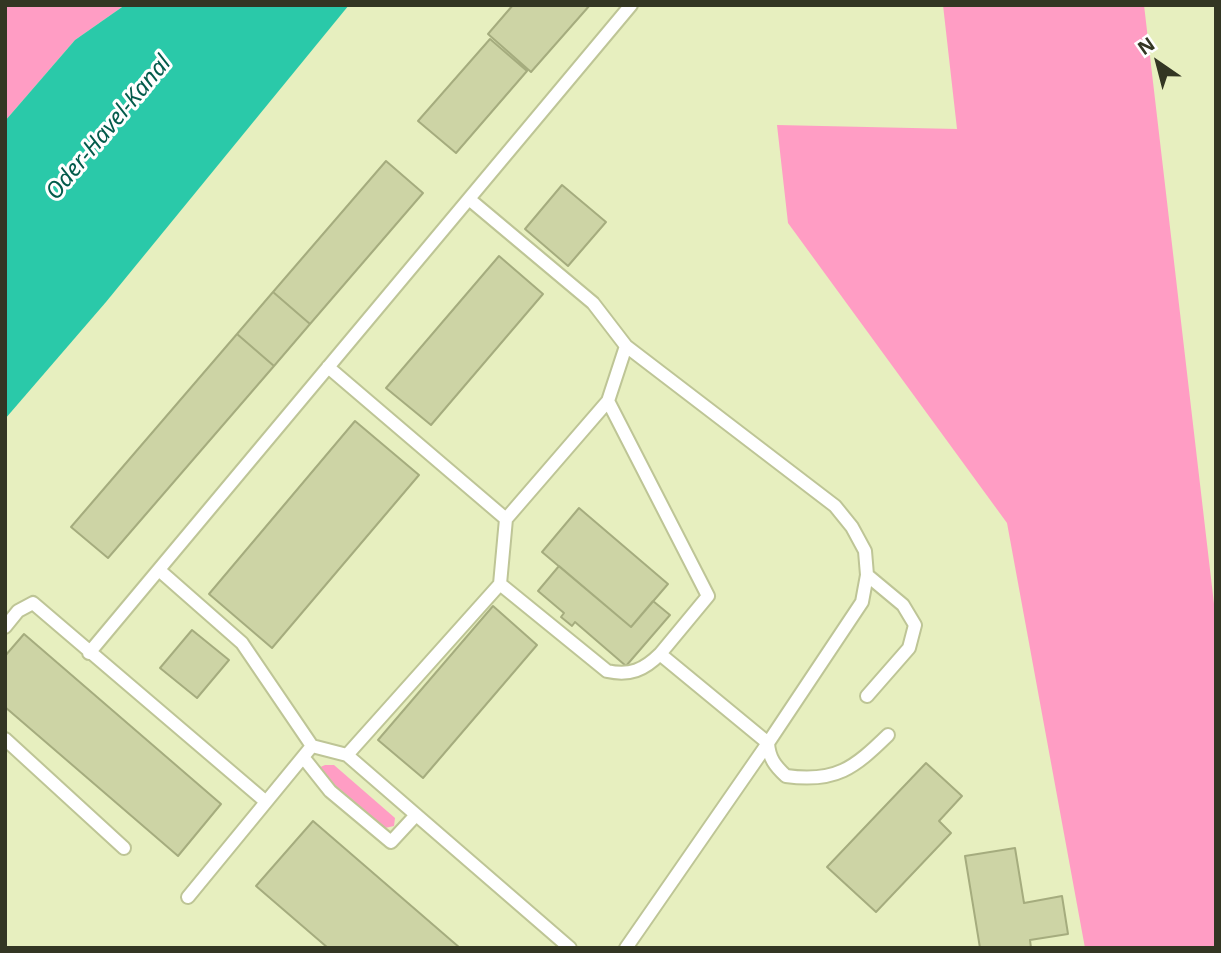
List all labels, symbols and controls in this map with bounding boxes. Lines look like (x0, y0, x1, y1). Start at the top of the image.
north arrow (1123, 28, 1193, 98)
text: N (1132, 31, 1160, 61)
water label: Oder-Havel-Kanal (41, 50, 177, 206)

